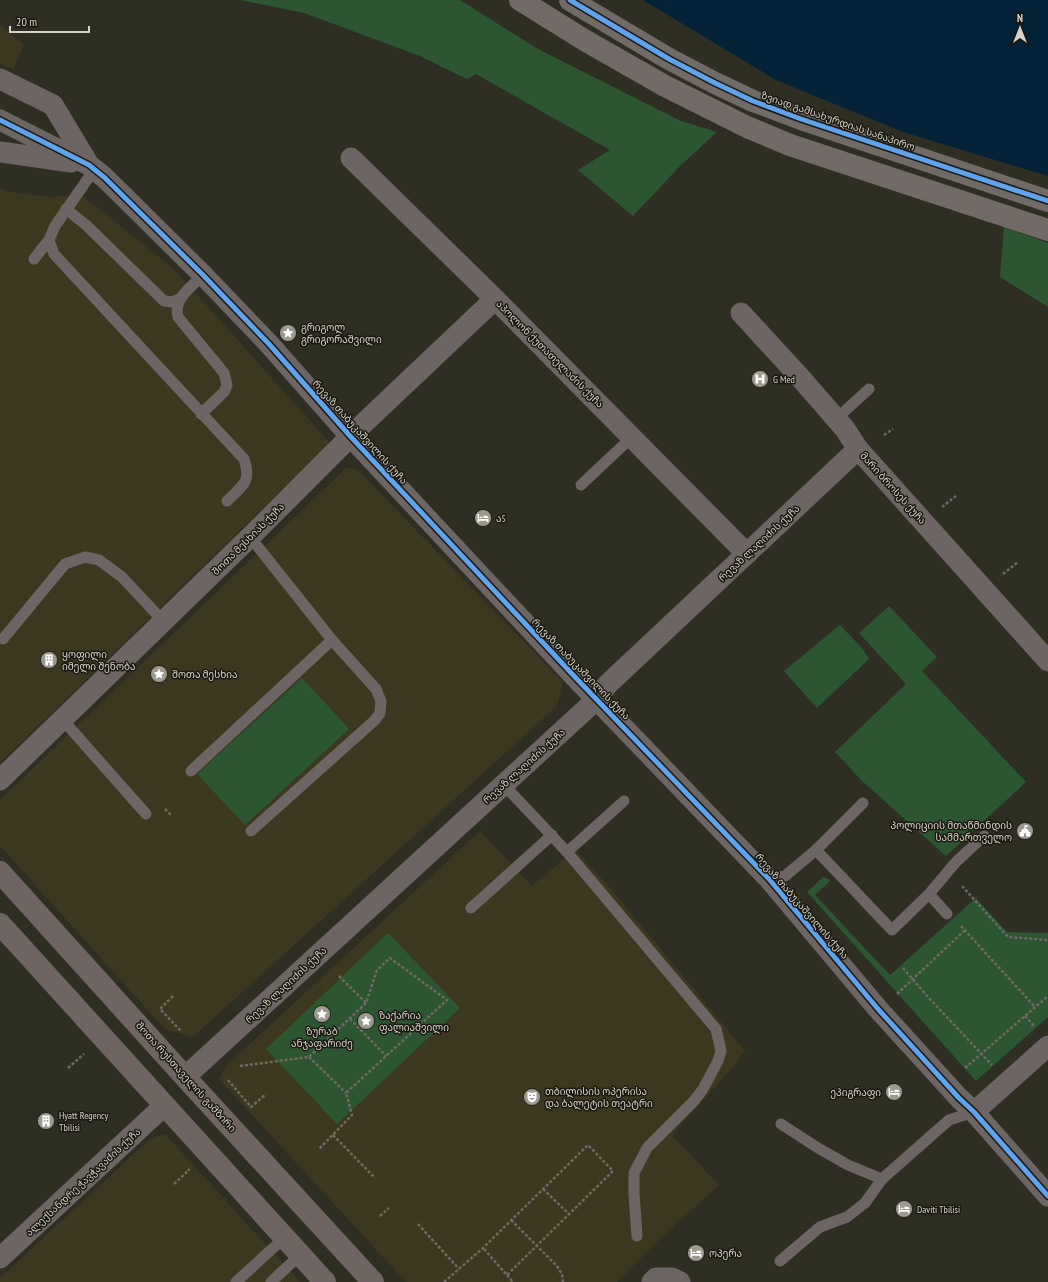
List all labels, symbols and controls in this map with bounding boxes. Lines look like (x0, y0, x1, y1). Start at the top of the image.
scale bar (10, 8, 89, 34)
north arrow (1000, 8, 1040, 48)
text: N (1017, 11, 1023, 25)
text: 20 m (16, 14, 37, 29)
street label: ზვიად გამსახურდიას სანაპირო (759, 89, 917, 153)
street label: აპოლონ ქუთათელაძის ქუჩა (493, 297, 607, 411)
place label: გრიგოლ გრიგორაშვილი (301, 321, 382, 346)
place icon: გრიგოლ გრიგორაშვილი (278, 323, 298, 343)
hospital icon: G Med (750, 369, 770, 389)
place label: G Med (773, 373, 795, 386)
street label: რევაზ თაბუკაშვილის ქუჩა (310, 377, 410, 487)
street label: მარი ბროსეს ქუჩა (857, 449, 929, 527)
street label: შოთა მესხიას ქუჩა (209, 500, 287, 578)
street label: რევაზ ლაღიძის ქუჩა (716, 502, 802, 584)
hotel icon: ა5 (473, 508, 493, 528)
place label: ა5 (496, 512, 506, 525)
street label: რევაზ თაბუკაშვილის ქუჩა (529, 616, 633, 722)
place label: ყოფილი იმელი შენობა (62, 648, 136, 673)
building icon: ყოფილი იმელი შენობა (39, 650, 59, 670)
place icon: შოთა მესხია (149, 664, 169, 684)
place label: შოთა მესხია (172, 668, 237, 681)
street label: რევაზ ლაღიძის ქუჩა (480, 726, 568, 806)
place label: პოლიციის მთაწმინდის სამმართველო (890, 819, 1012, 844)
public building icon: პოლიციის მთაწმინდის სამმართველო (1015, 821, 1035, 841)
street label: რევაზ თაბუკაშვილის ქუჩა (753, 850, 851, 962)
street label: რევაზ ლაღიძის ქუჩა (243, 944, 329, 1026)
place icon: ზურაბ ანჯაფარიძე (312, 1004, 332, 1024)
place label: ზაქარია ფალიაშვილი (379, 1009, 449, 1034)
place icon: ზაქარია ფალიაშვილი (356, 1011, 376, 1031)
street label: შოთა რუსთაველის გამზირი (133, 1019, 239, 1135)
place label: ზურაბ ანჯაფარიძე (291, 1025, 353, 1050)
hotel icon: ეპიგრაფი (884, 1082, 904, 1102)
place label: თბილისის ოპერისა და ბალეტის თეატრი (545, 1085, 653, 1110)
place label: ეპიგრაფი (830, 1086, 881, 1099)
theatre icon: თბილისის ოპერისა და ბალეტის თეატრი (522, 1087, 542, 1107)
place label: Hyatt Regency Tbilisi (59, 1109, 108, 1134)
building icon: Hyatt Regency Tbilisi (36, 1111, 56, 1131)
street label: ალექსანდრე ჭავჭავაძის ქუჩა (23, 1125, 143, 1239)
hotel icon: Daviti Tbilisi (894, 1199, 914, 1219)
place label: Daviti Tbilisi (917, 1203, 960, 1216)
hotel icon: ოპერა (686, 1243, 706, 1263)
place label: ოპერა (709, 1247, 742, 1260)

